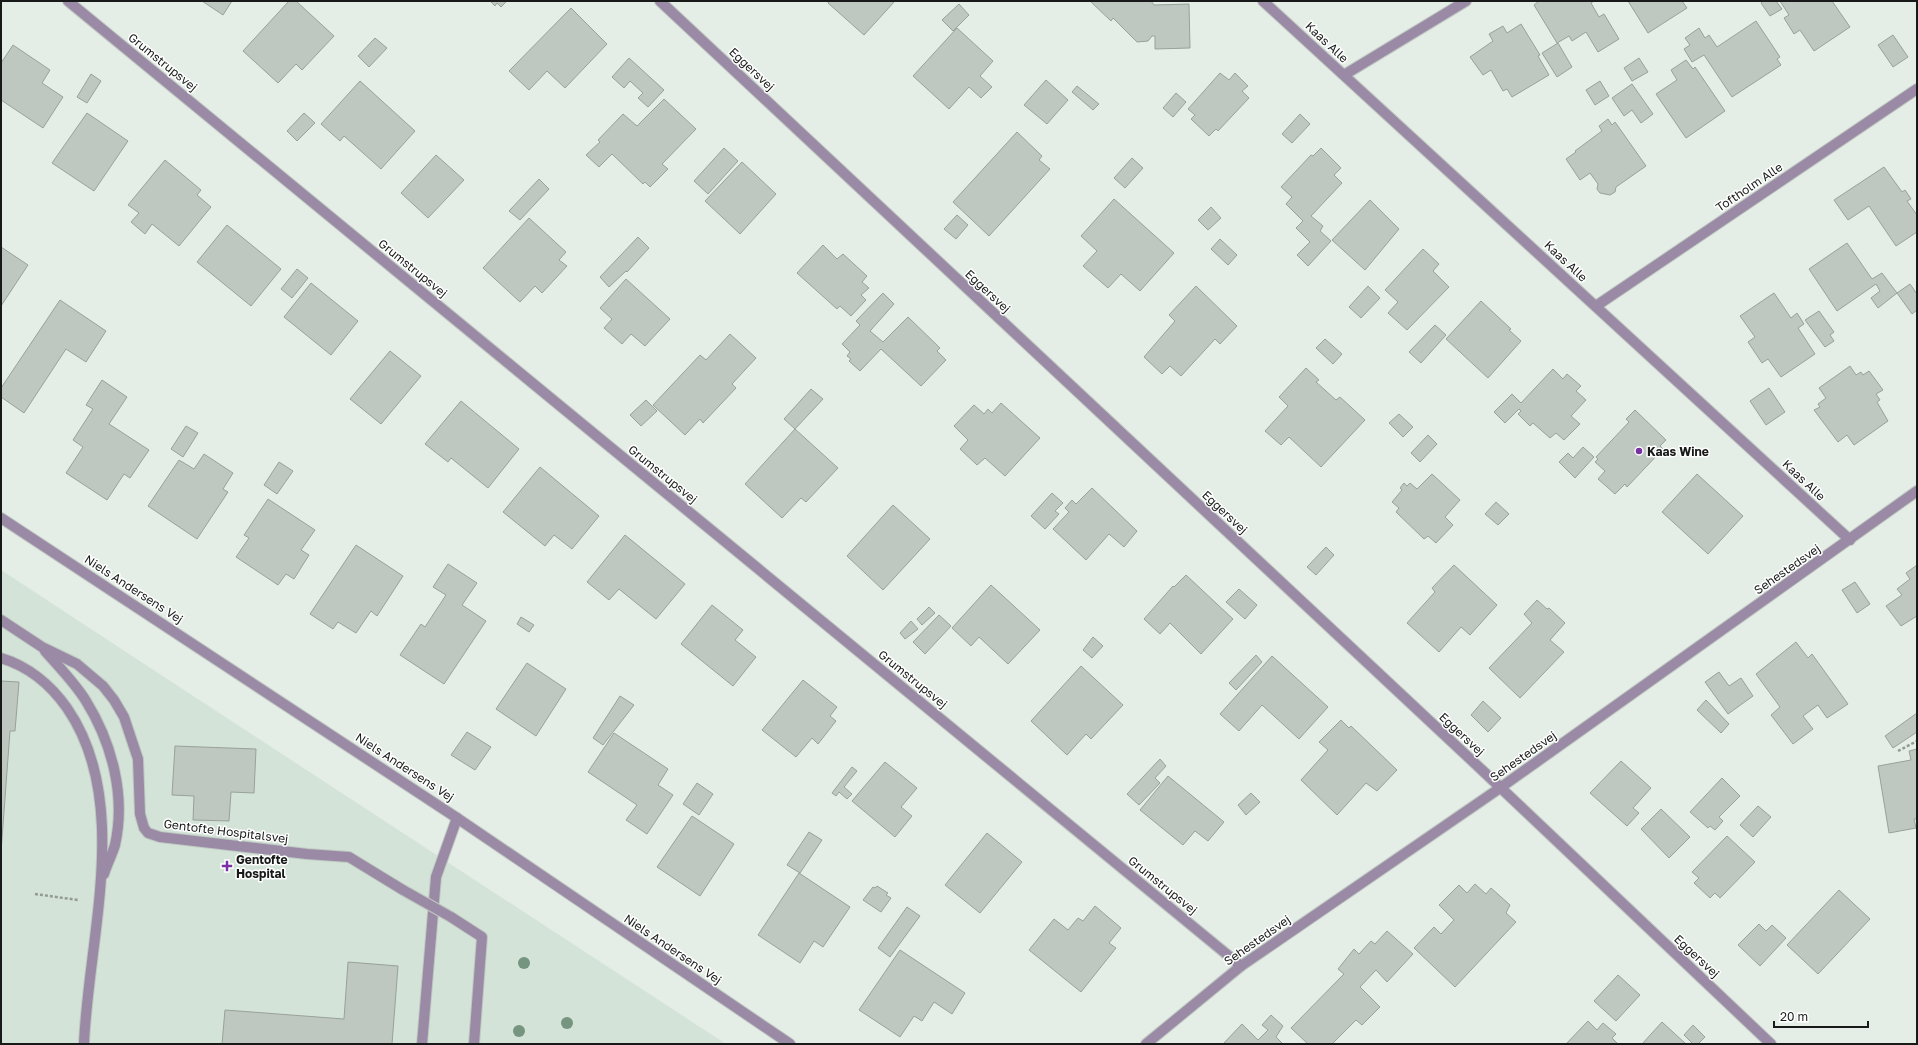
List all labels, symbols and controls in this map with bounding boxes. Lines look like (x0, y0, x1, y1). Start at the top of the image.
street label: Kaas Alle (1302, 18, 1352, 66)
street label: Grumstrupsvej (125, 30, 201, 94)
street label: Eggersvej (726, 44, 778, 94)
street label: Toftholm Alle (1713, 159, 1785, 215)
street label: Grumstrupsvej (375, 236, 451, 300)
street label: Kaas Alle (1541, 237, 1591, 285)
street label: Eggersvej (962, 266, 1014, 316)
street label: Grumstrupsvej (625, 442, 701, 506)
place label: Kaas Wine (1647, 444, 1709, 459)
marker: Kaas Wine (1634, 446, 1644, 456)
street label: Kaas Alle (1779, 456, 1829, 504)
street label: Eggersvej (1199, 487, 1251, 537)
street label: Sehestedsvej (1751, 541, 1823, 597)
street label: Niels Andersens Vej (82, 552, 186, 626)
street label: Grumstrupsvej (875, 647, 951, 711)
street label: Eggersvej (1436, 709, 1488, 759)
street label: Sehestedsvej (1487, 728, 1559, 784)
street label: Niels Andersens Vej (353, 730, 457, 804)
street label: Gentofte Hospitalsvej (163, 816, 289, 846)
place label: Gentofte Hospital (236, 852, 288, 881)
street label: Grumstrupsvej (1125, 853, 1201, 917)
marker: Gentofte Hospital (221, 860, 233, 872)
street label: Niels Andersens Vej (621, 911, 725, 987)
street label: Sehestedsvej (1221, 912, 1293, 968)
street label: Eggersvej (1671, 931, 1723, 981)
scale bar (1774, 1003, 1868, 1029)
text: 20 m (1780, 1009, 1808, 1024)

